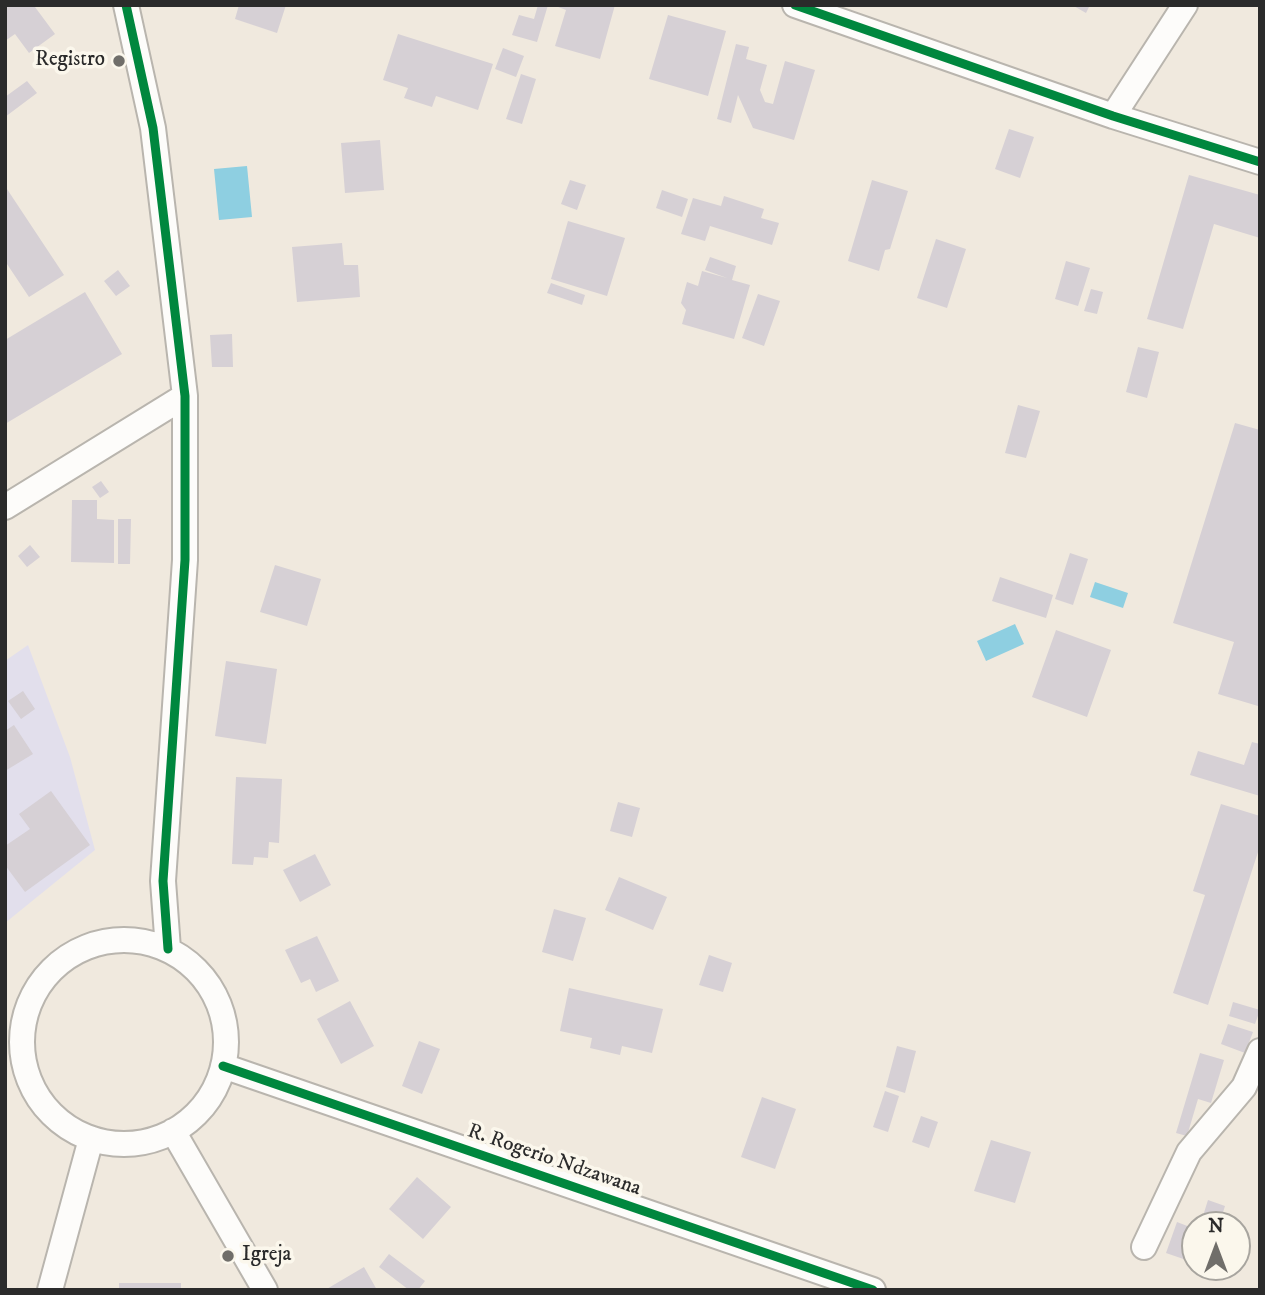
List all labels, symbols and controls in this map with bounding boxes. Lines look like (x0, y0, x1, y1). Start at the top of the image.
place label: Registro (35, 48, 105, 74)
marker: Registro (111, 53, 127, 69)
street label: R. Rogerio Ndzawana (464, 1119, 644, 1203)
north arrow (1181, 1211, 1251, 1281)
text: N (1208, 1215, 1224, 1238)
place label: Igreja (242, 1243, 291, 1269)
marker: Igreja (220, 1248, 236, 1264)

